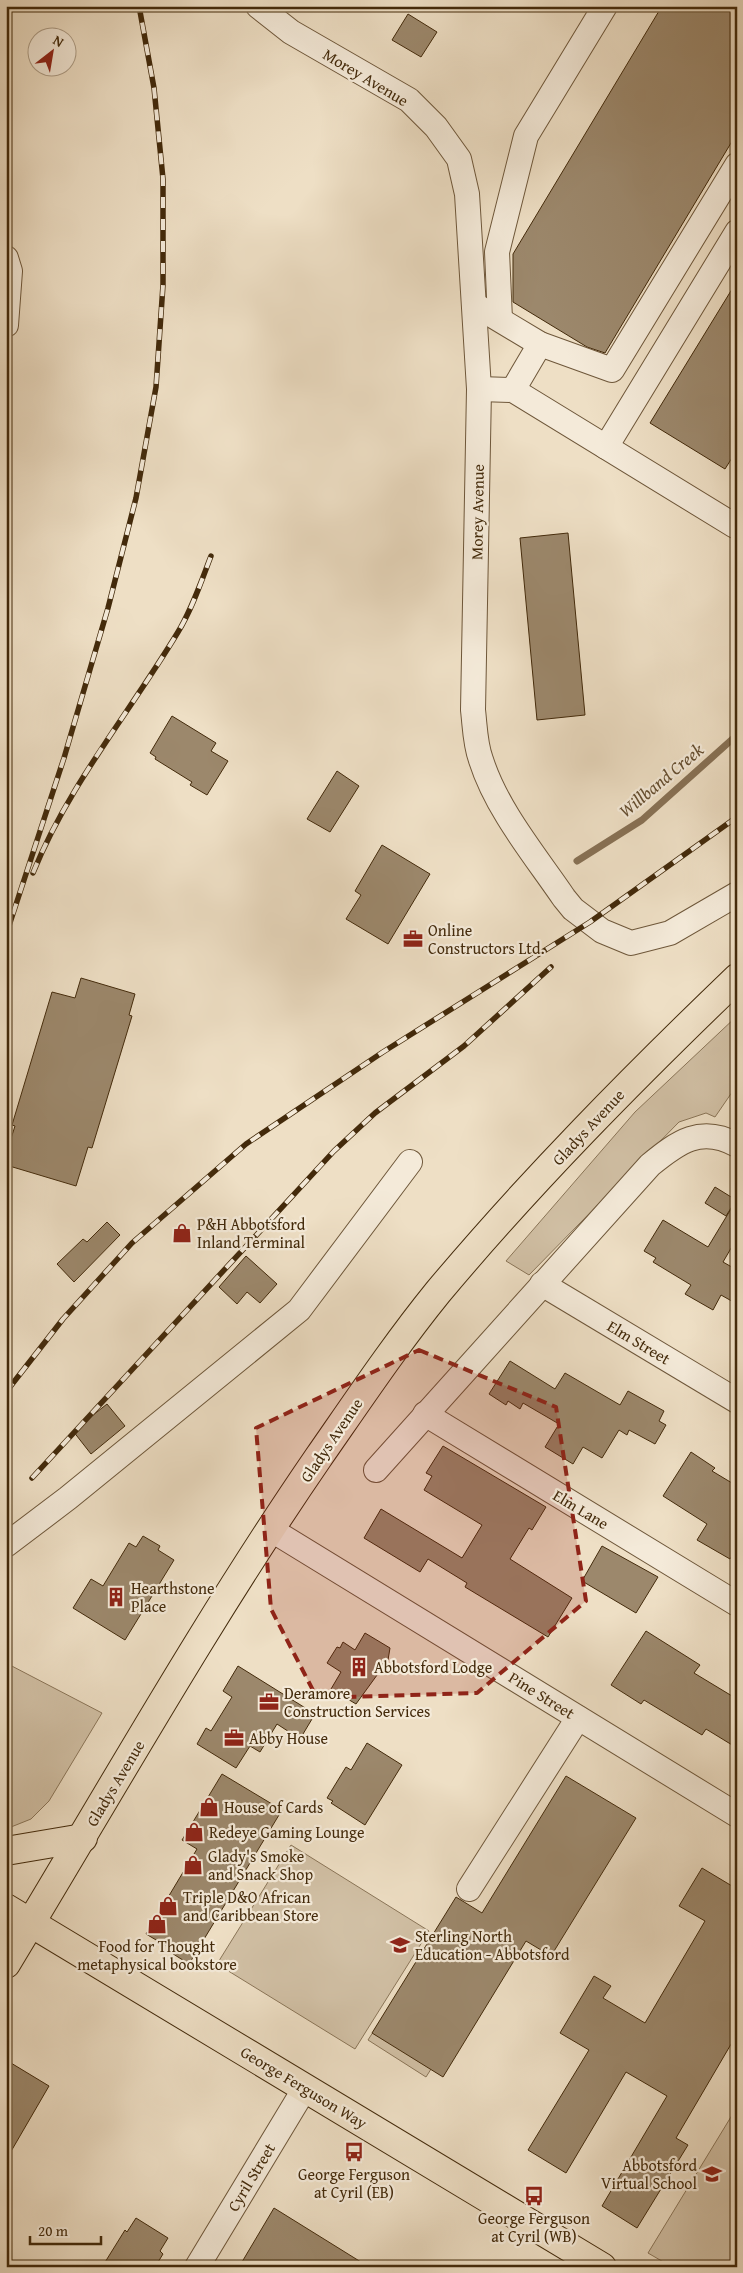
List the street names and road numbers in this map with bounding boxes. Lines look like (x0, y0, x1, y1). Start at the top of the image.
street label: Morey Avenue (319, 42, 413, 112)
street label: Morey Avenue (464, 464, 490, 560)
street label: Gladys Avenue (546, 1083, 630, 1171)
street label: Elm Street (603, 1314, 675, 1370)
street label: Gladys Avenue (294, 1393, 368, 1487)
street label: Elm Lane (549, 1483, 613, 1535)
street label: Pine Street (504, 1665, 580, 1725)
street label: Gladys Avenue (80, 1735, 150, 1831)
street label: George Ferguson Way (236, 2040, 372, 2134)
street label: Cyril Street (221, 2138, 281, 2216)

